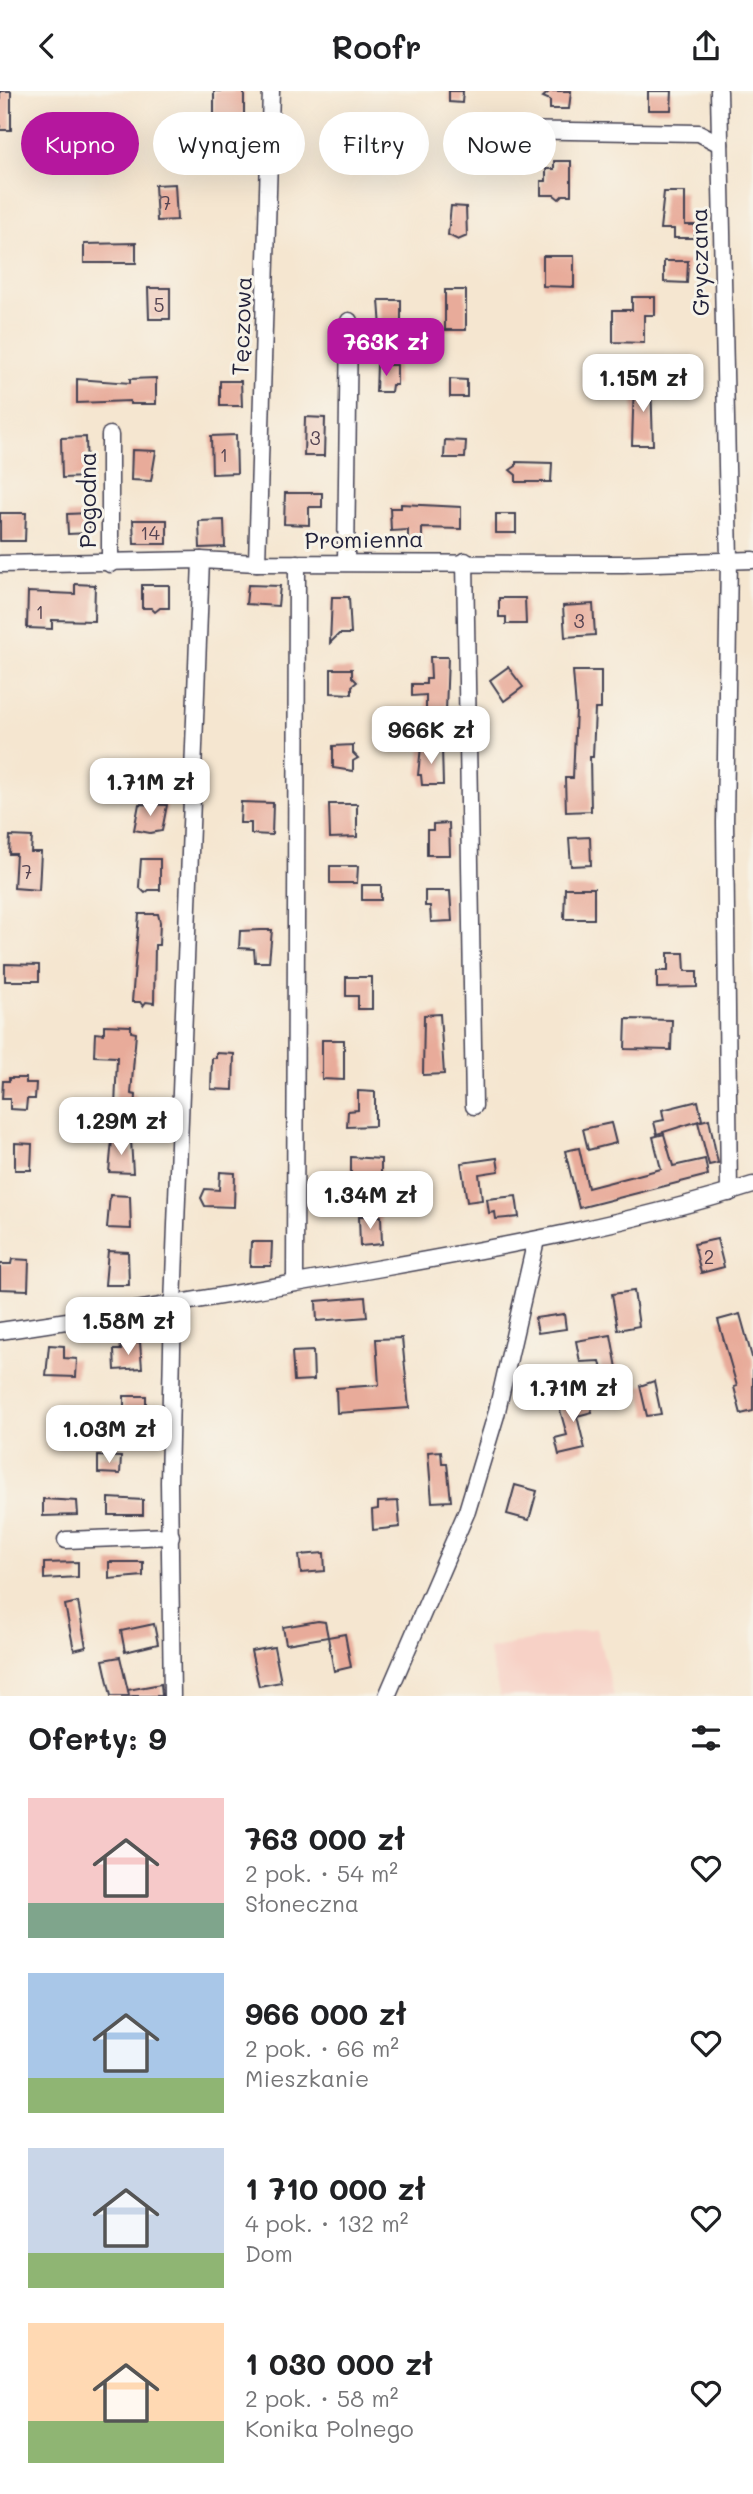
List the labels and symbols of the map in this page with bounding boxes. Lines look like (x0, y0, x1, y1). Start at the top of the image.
house number: 7 (161, 190, 171, 215)
street label: Gryczana (683, 208, 715, 316)
street label: Tęczowa (224, 276, 258, 376)
house number: 5 (153, 292, 165, 317)
pin: 763K zł (321, 319, 451, 378)
pin: 1.15M zł (571, 355, 715, 414)
house number: 3 (309, 425, 321, 450)
house number: 1 (220, 442, 228, 467)
street label: Pogodna (72, 452, 102, 548)
house number: 14 (140, 520, 160, 545)
street label: Promienna (304, 523, 424, 555)
house number: 1 (36, 599, 44, 624)
house number: 3 (573, 608, 585, 633)
pin: 966K zł (366, 707, 496, 766)
pin: 1.71M zł (78, 759, 222, 818)
house number: 7 (22, 859, 32, 884)
pin: 1.29M zł (49, 1097, 193, 1157)
pin: 1.34M zł (298, 1171, 442, 1231)
house number: 2 (704, 1244, 714, 1269)
pin: 1.58M zł (56, 1297, 200, 1357)
pin: 1.71M zł (501, 1365, 645, 1424)
pin: 1.03M zł (37, 1405, 181, 1465)

